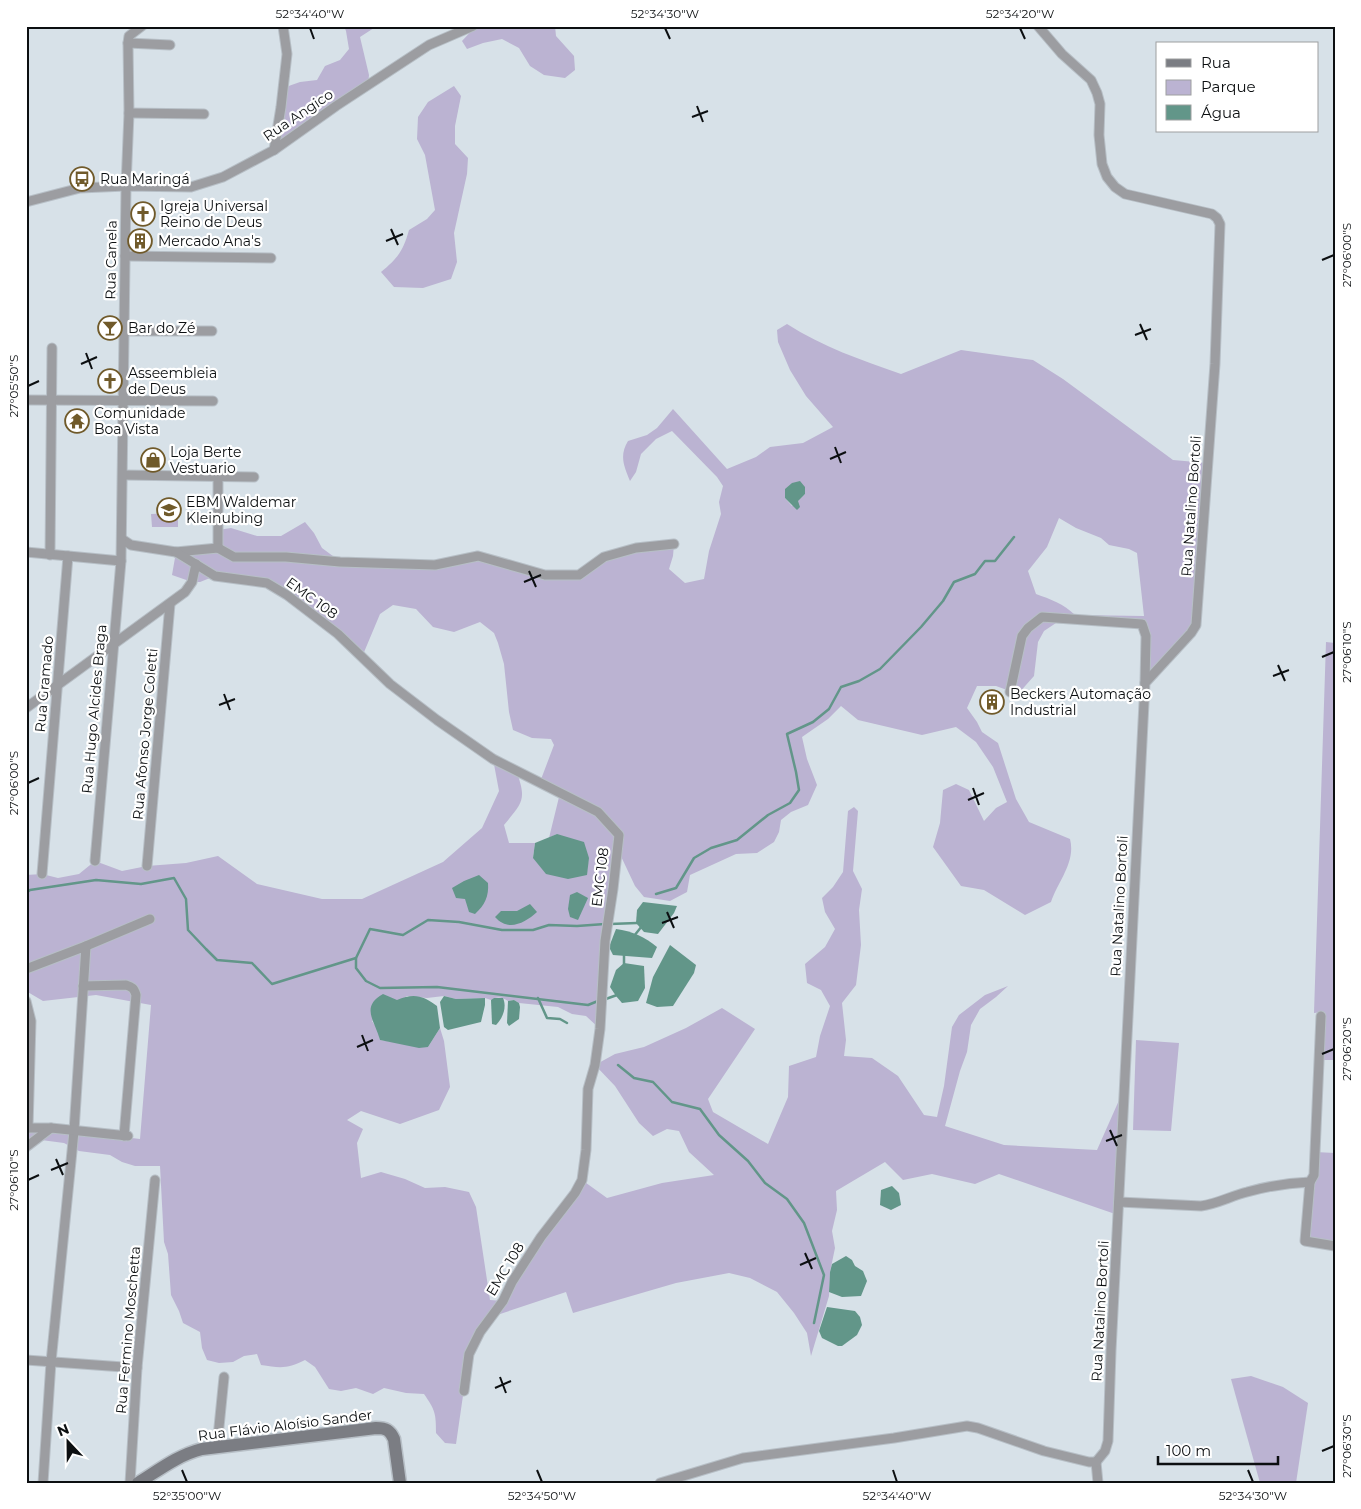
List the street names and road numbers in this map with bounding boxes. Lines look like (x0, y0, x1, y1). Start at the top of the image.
street label: Rua Angico (259, 85, 337, 145)
street label: Rua Canela (101, 220, 121, 300)
street label: Rua Natalino Bortoli (1177, 435, 1205, 577)
street label: EMC 108 (283, 573, 341, 623)
street label: Rua Hugo Alcides Braga (78, 624, 110, 794)
street label: Rua Gramado (31, 635, 57, 733)
street label: Rua Afonso Jorge Coletti (129, 647, 161, 821)
street label: Rua Natalino Bortoli (1106, 835, 1132, 977)
street label: EMC 108 (587, 846, 613, 908)
street label: EMC 108 (482, 1239, 528, 1299)
street label: Rua Natalino Bortoli (1087, 1240, 1113, 1382)
street label: Rua Fermino Moschetta (112, 1245, 144, 1415)
street label: Rua Flávio Aloísio Sander (197, 1405, 373, 1445)

